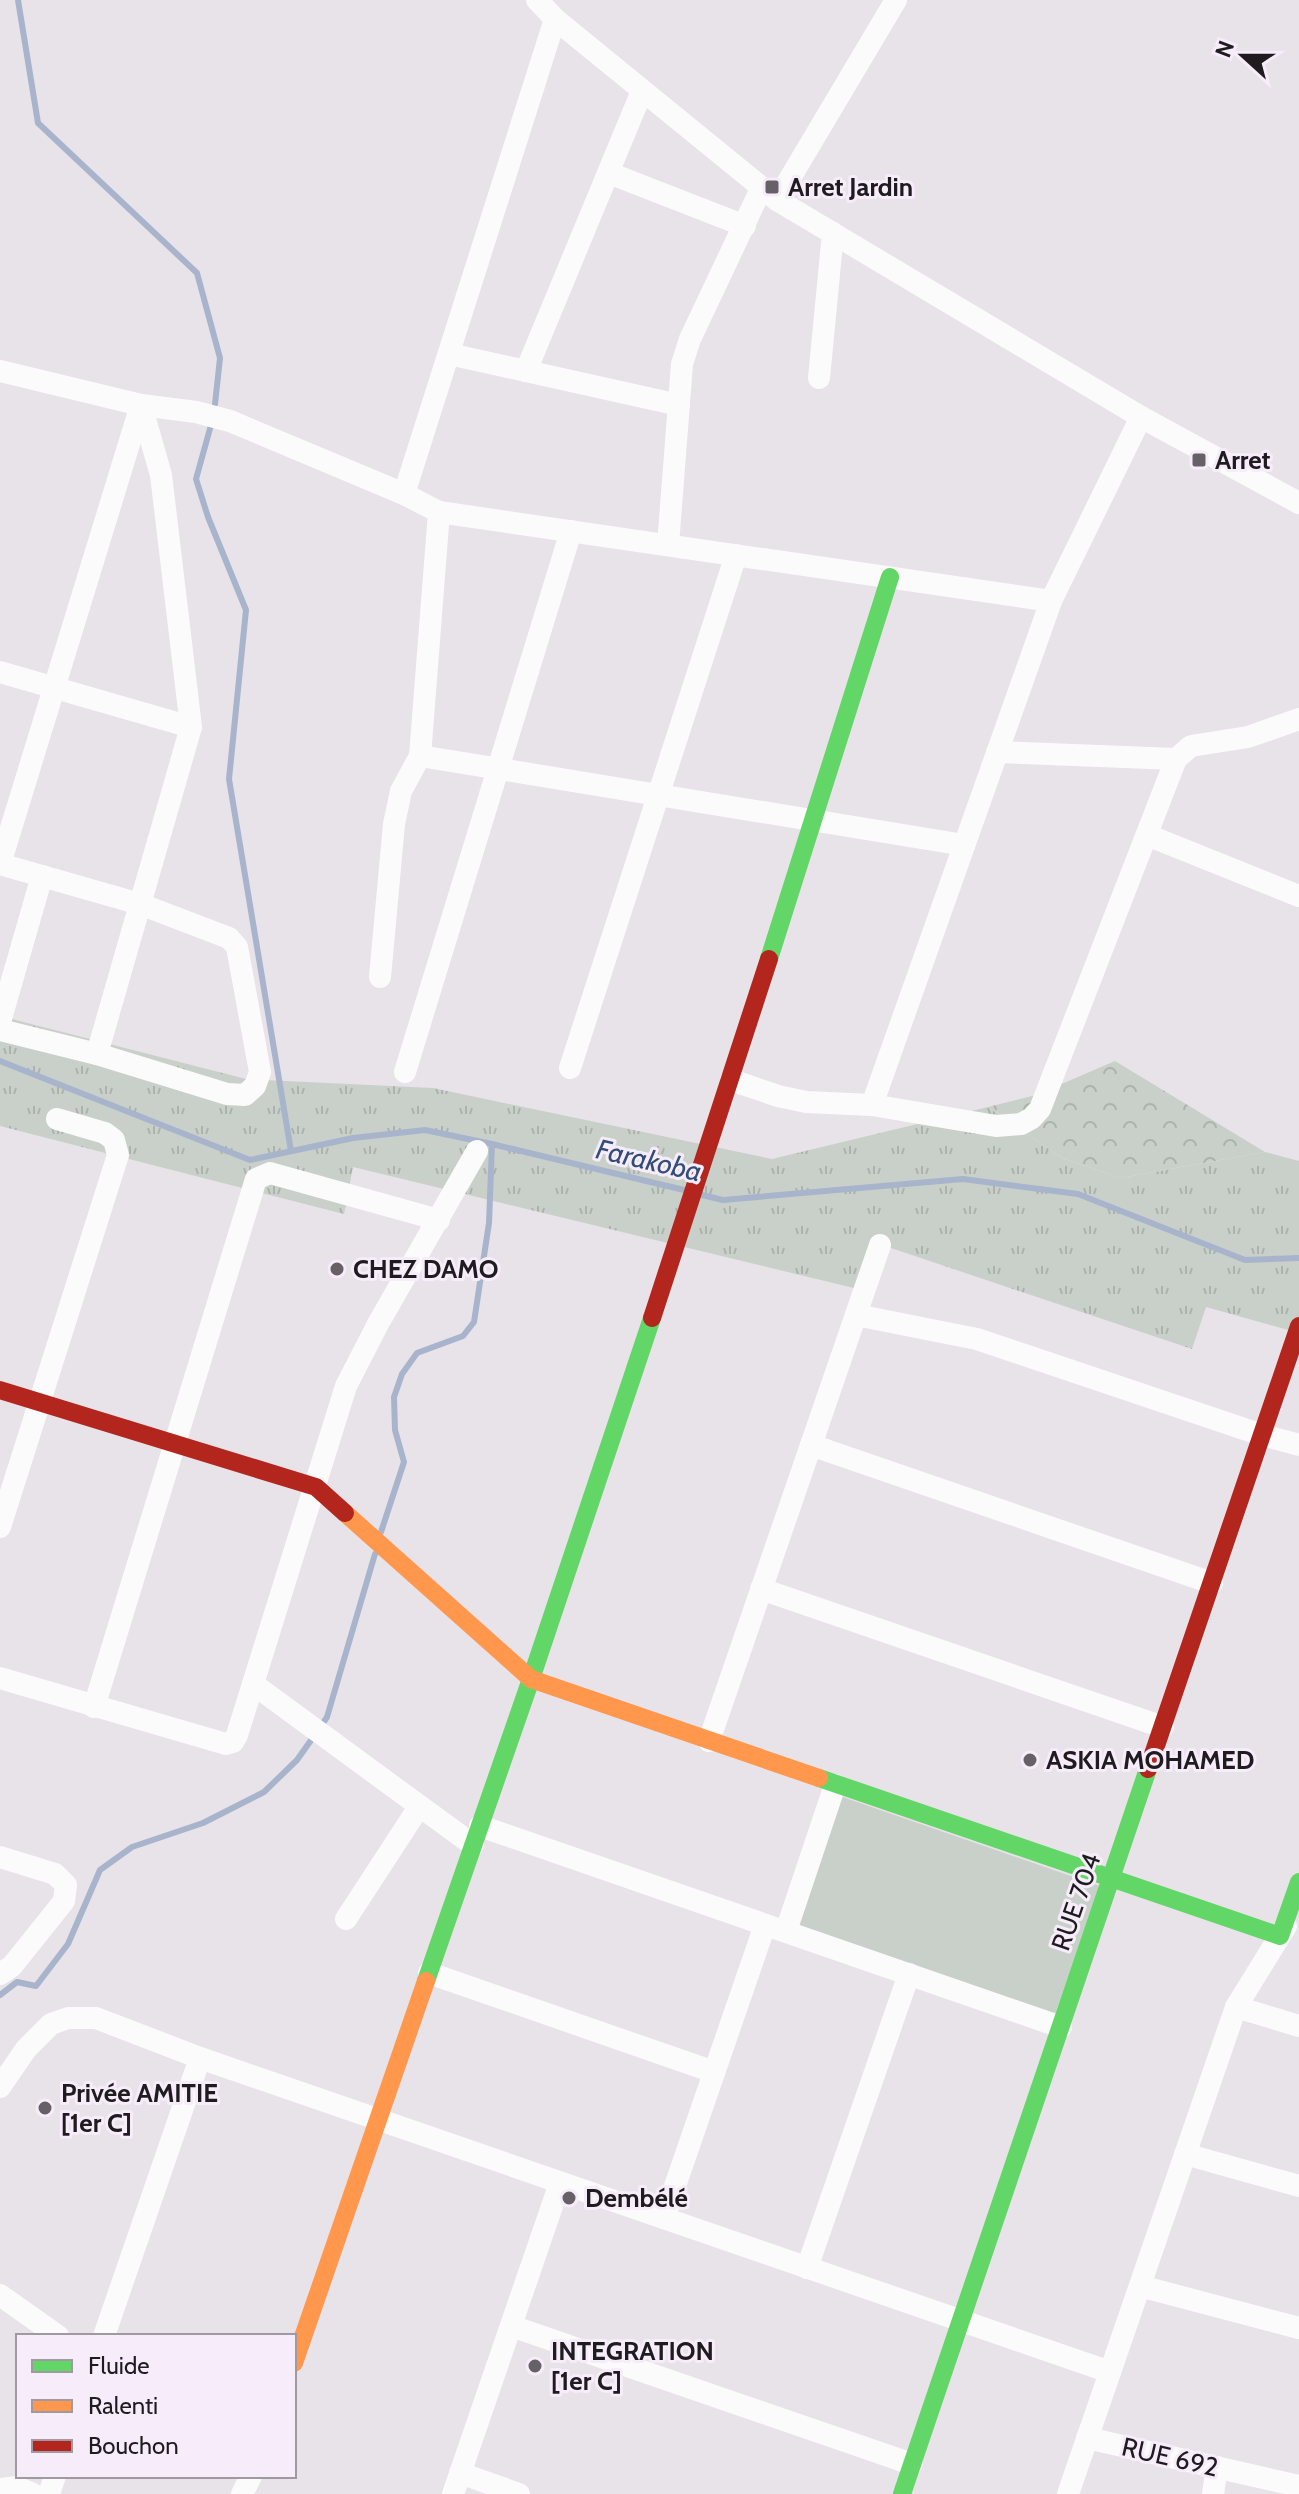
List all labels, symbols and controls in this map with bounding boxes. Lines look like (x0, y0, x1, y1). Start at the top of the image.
north arrow (1203, 16, 1283, 96)
text: N (1209, 37, 1240, 61)
place label: Arret Jardin (788, 171, 913, 203)
marker: Arret Jardin (763, 178, 781, 196)
place label: Arret (1215, 444, 1271, 476)
marker: Arret (1190, 451, 1208, 469)
water label: Farakoba (593, 1131, 705, 1189)
place label: CHEZ DAMO (353, 1253, 499, 1285)
marker: CHEZ DAMO (328, 1260, 346, 1278)
place label: ASKIA MOHAMED (1046, 1744, 1255, 1776)
marker: ASKIA MOHAMED (1021, 1751, 1039, 1769)
street label: RUE 704 (1044, 1849, 1108, 1955)
place label: Privée AMITIE [1er C] (61, 2077, 218, 2139)
marker: Privée AMITIE [1er C] (36, 2099, 54, 2117)
place label: Dembélé (585, 2182, 688, 2214)
marker: Dembélé (560, 2189, 578, 2207)
legend (16, 2334, 296, 2478)
place label: INTEGRATION [1er C] (551, 2335, 714, 2397)
text: Fluide (88, 2351, 150, 2380)
marker: INTEGRATION [1er C] (526, 2357, 544, 2375)
text: Ralenti (88, 2391, 158, 2420)
street label: RUE 692 (1119, 2430, 1221, 2484)
text: Bouchon (88, 2431, 179, 2460)

